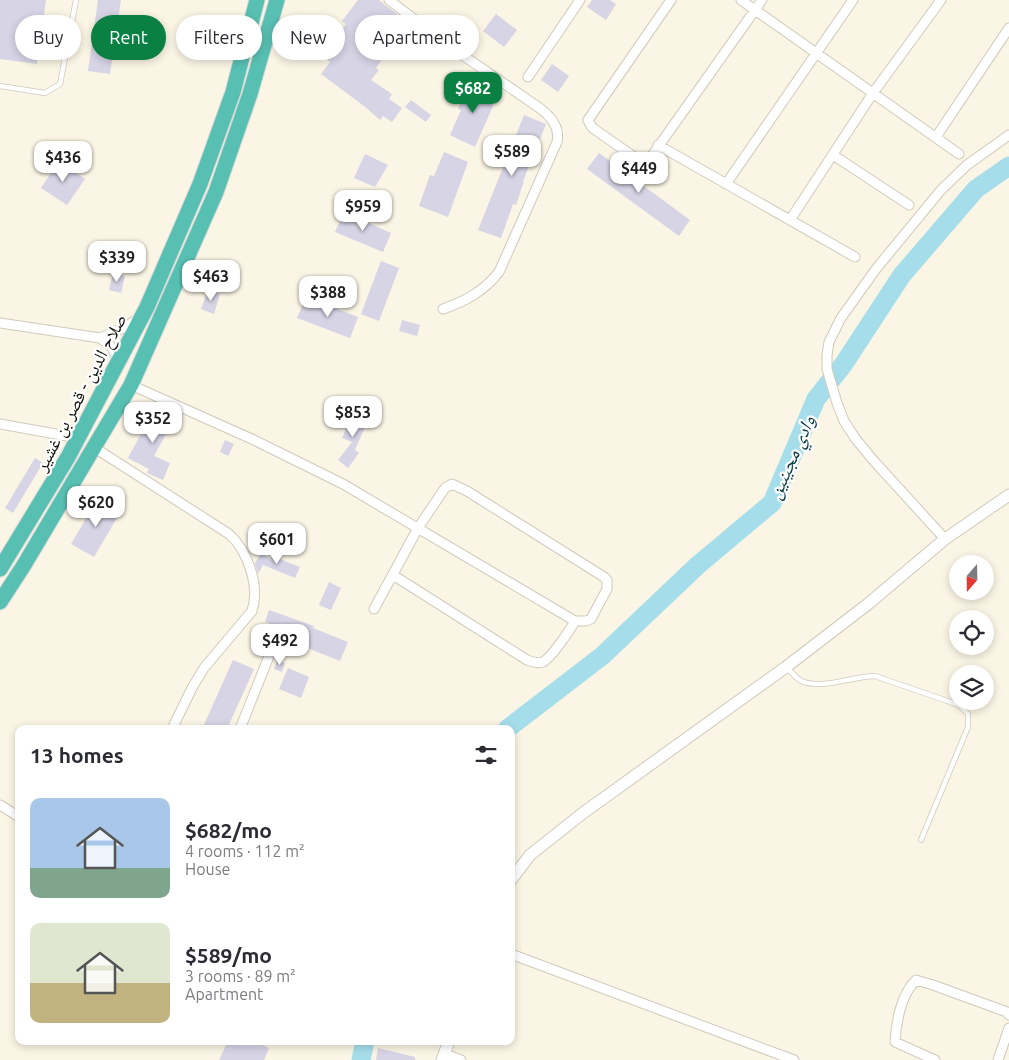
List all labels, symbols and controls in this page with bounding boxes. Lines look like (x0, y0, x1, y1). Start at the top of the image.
chip: Buy (15, 15, 81, 60)
chip: Rent (91, 15, 166, 60)
chip: Filters (176, 15, 262, 60)
chip: New (272, 15, 345, 60)
chip: Apartment (355, 15, 479, 60)
pin: $682 (443, 72, 503, 114)
text: $682 (455, 79, 491, 97)
pin: $589 (482, 134, 542, 177)
pin: $436 (33, 140, 93, 183)
text: $589 (494, 142, 530, 160)
text: $436 (45, 148, 81, 166)
pin: $449 (609, 152, 669, 194)
text: $449 (621, 159, 657, 177)
pin: $959 (333, 190, 393, 232)
text: $959 (345, 197, 381, 215)
pin: $339 (87, 240, 147, 283)
text: $339 (99, 248, 135, 266)
pin: $463 (181, 260, 241, 302)
text: $463 (193, 267, 229, 285)
pin: $388 (298, 276, 358, 318)
text: $388 (310, 283, 346, 301)
street label: صلاح الدين - قصر بن غشير (30, 310, 133, 476)
pin: $853 (323, 396, 383, 438)
pin: $352 (123, 402, 183, 444)
text: $853 (335, 403, 371, 421)
text: $352 (135, 409, 171, 427)
water label: وادي مجينين (763, 412, 824, 504)
pin: $620 (66, 486, 126, 528)
text: $620 (78, 493, 114, 511)
pin: $601 (247, 522, 307, 565)
text: $601 (259, 530, 295, 548)
north arrow (949, 555, 994, 600)
map controls (949, 555, 994, 710)
button: locate (949, 610, 994, 655)
pin: $492 (250, 624, 310, 666)
text: $492 (262, 631, 298, 649)
button: layers (949, 665, 994, 710)
icon: filters (472, 741, 500, 769)
text: 13 homes (30, 743, 124, 767)
icon: home (70, 818, 130, 878)
text: $682/mo (185, 818, 272, 842)
text: 4 rooms · 112 m² (185, 842, 305, 860)
text: House (185, 860, 230, 878)
icon: home (70, 943, 130, 1003)
text: $589/mo (185, 943, 272, 967)
text: 3 rooms · 89 m² (185, 967, 296, 985)
text: Apartment (185, 985, 263, 1003)

